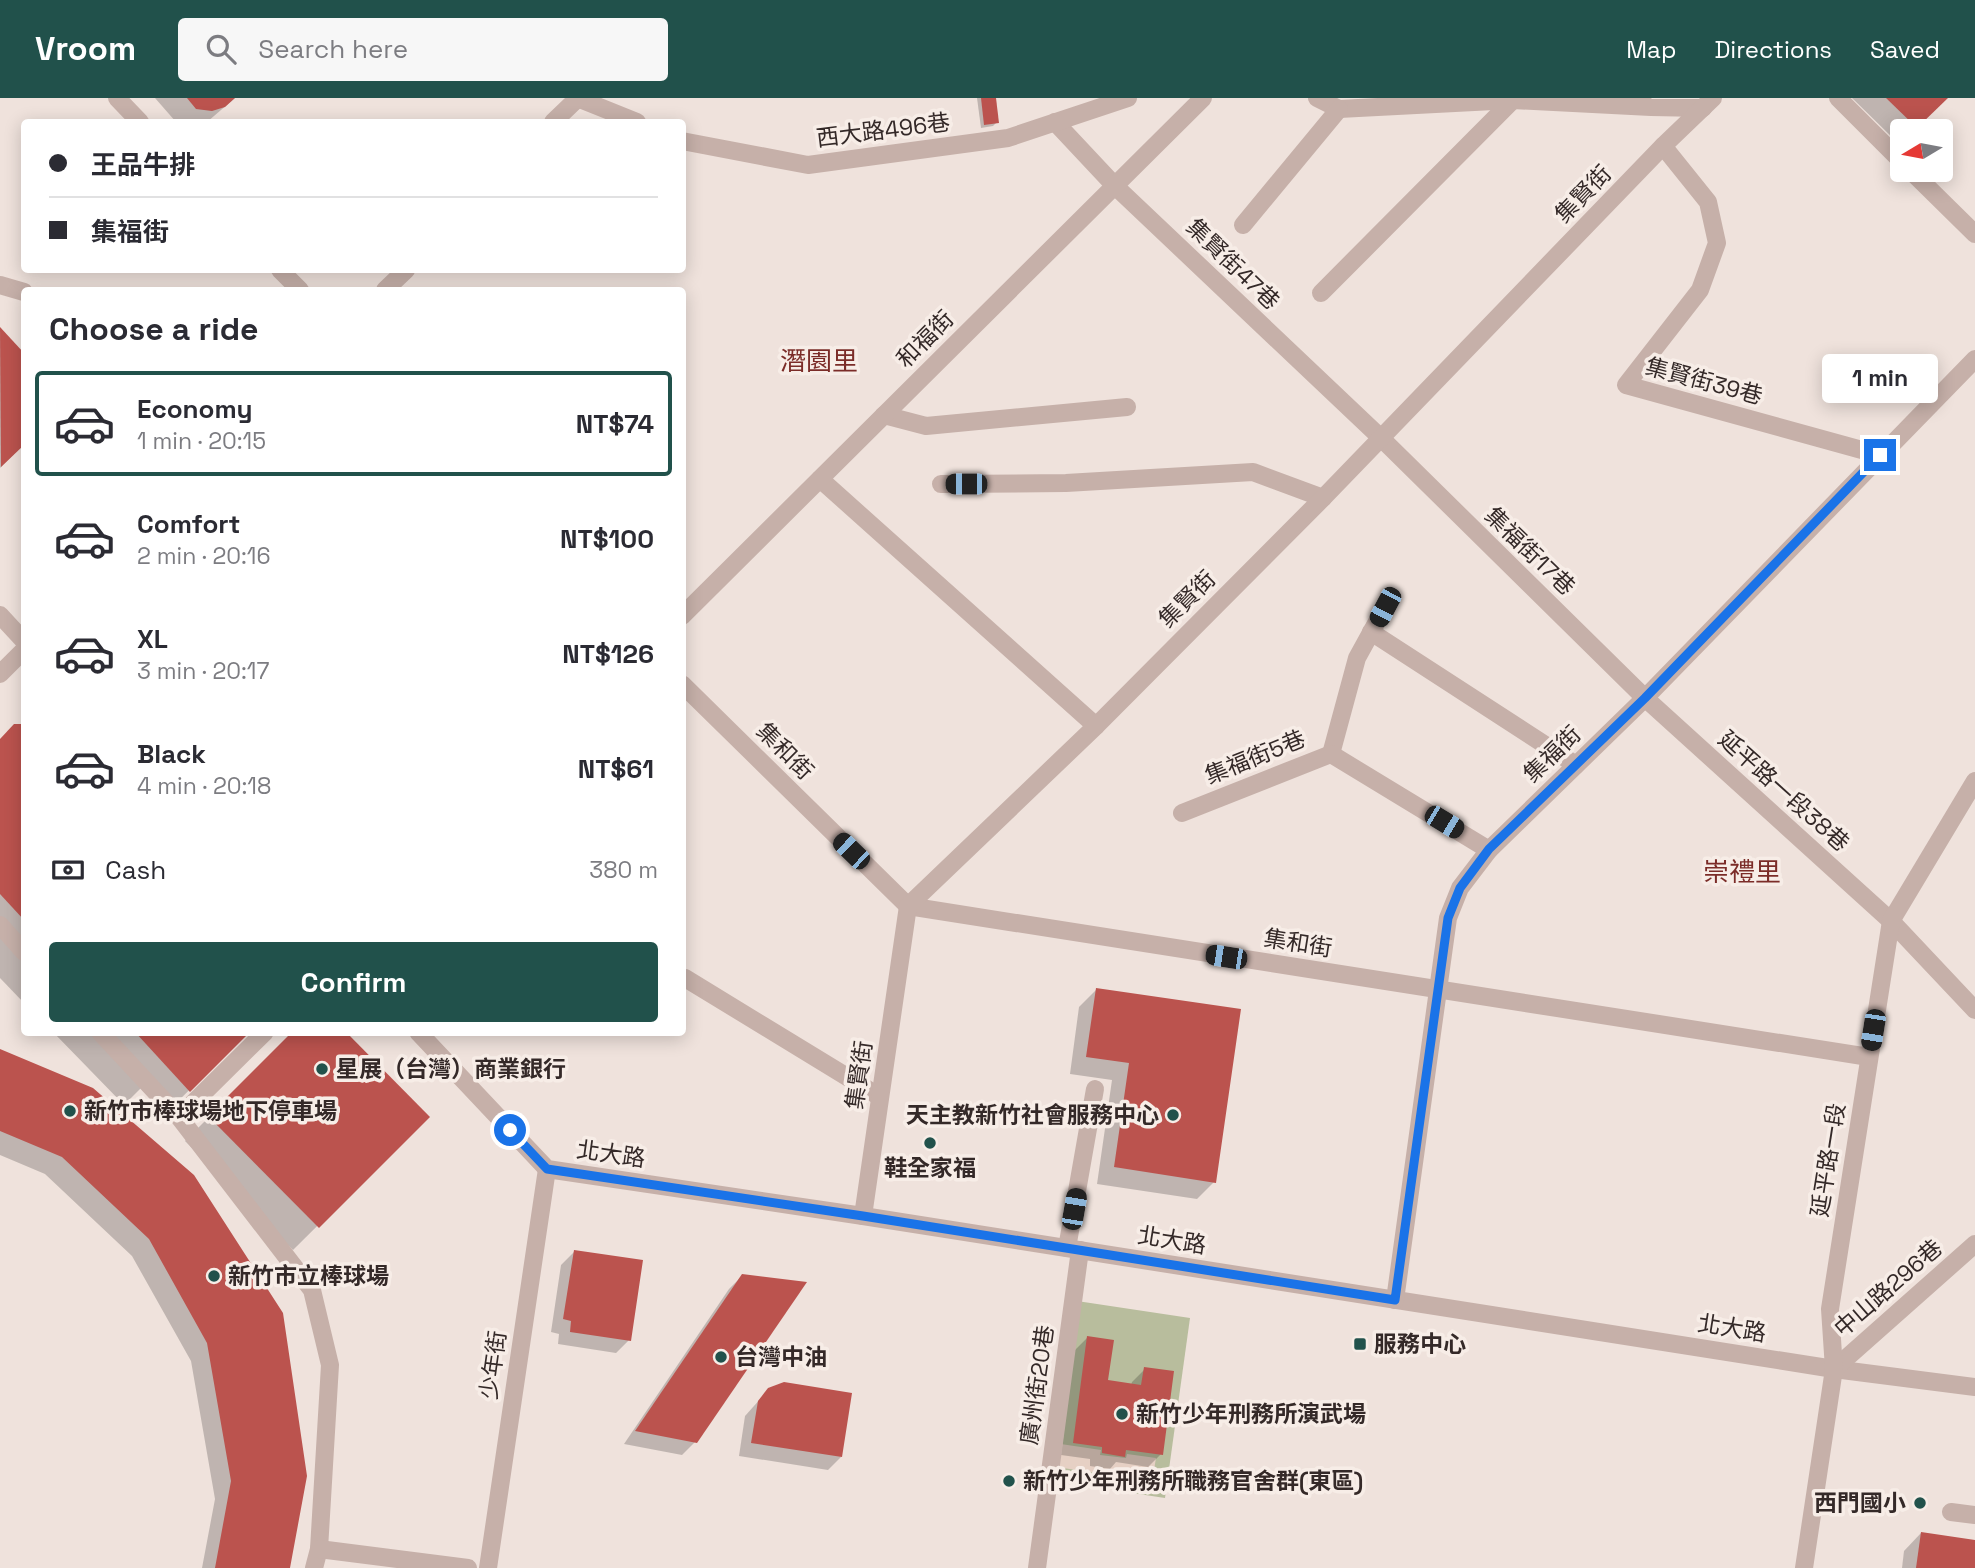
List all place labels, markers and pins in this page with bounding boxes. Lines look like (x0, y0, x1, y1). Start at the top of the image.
place label: 星展（台灣）商業銀行 (336, 1054, 566, 1084)
marker: 星展（台灣）商業銀行 (314, 1061, 330, 1077)
place label: 新竹市棒球場地下停車場 (84, 1096, 337, 1126)
place label: 天主教新竹社會服務中心 (906, 1100, 1159, 1130)
marker: 新竹市棒球場地下停車場 (62, 1103, 78, 1119)
marker: 天主教新竹社會服務中心 (1165, 1107, 1181, 1123)
marker: 鞋全家福 (922, 1135, 938, 1151)
place label: 鞋全家福 (884, 1153, 976, 1183)
place label: 新竹市立棒球場 (228, 1261, 389, 1291)
marker: 新竹市立棒球場 (206, 1268, 222, 1284)
place label: 服務中心 (1374, 1329, 1466, 1359)
marker: 服務中心 (1352, 1336, 1368, 1352)
place label: 台灣中油 (735, 1342, 827, 1372)
marker: 台灣中油 (713, 1349, 729, 1365)
place label: 新竹少年刑務所演武場 (1136, 1399, 1366, 1429)
marker: 新竹少年刑務所演武場 (1114, 1406, 1130, 1422)
place label: 新竹少年刑務所職務官舍群(東區) (1023, 1466, 1363, 1496)
marker: 新竹少年刑務所職務官舍群(東區) (1001, 1473, 1017, 1489)
place label: 西門國小 (1814, 1488, 1906, 1518)
marker: 西門國小 (1912, 1495, 1928, 1511)

